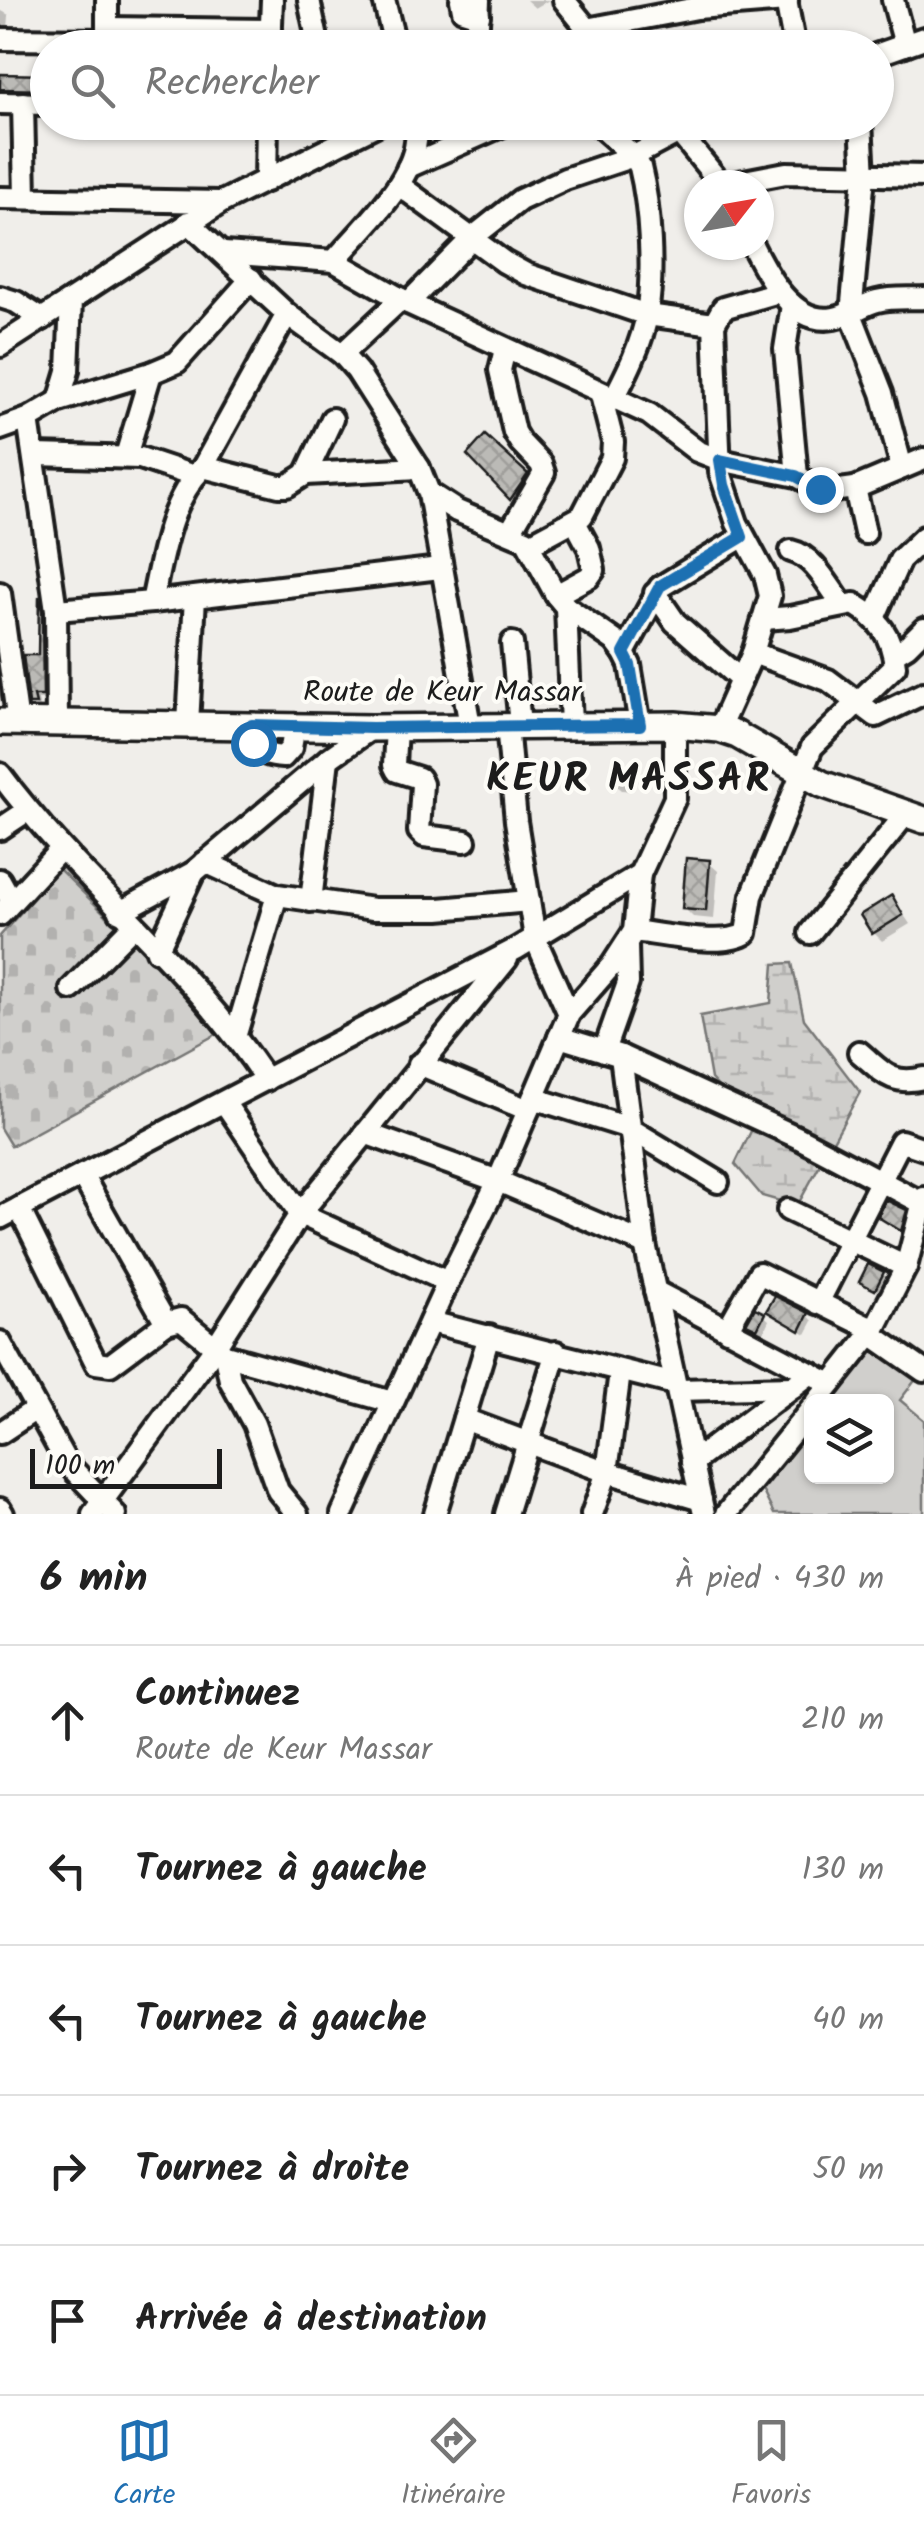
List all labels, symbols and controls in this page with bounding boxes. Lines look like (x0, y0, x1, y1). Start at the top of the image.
search box (30, 30, 894, 140)
text: Rechercher (145, 55, 318, 115)
icon: search (65, 58, 120, 113)
north arrow (684, 170, 774, 260)
route end (798, 467, 844, 513)
street label: Route de Keur Massar (303, 669, 583, 717)
route start (231, 721, 277, 767)
district label: KEUR MASSAR (486, 748, 772, 812)
map controls (804, 1394, 894, 1484)
button: layers (804, 1394, 894, 1484)
scale bar (30, 1444, 222, 1488)
text: 100 m (45, 1444, 115, 1489)
text: 6 min (40, 1546, 148, 1613)
text: À pied · 430 m (675, 1554, 884, 1605)
text: Continuez (135, 1665, 300, 1725)
icon: ahead (40, 1693, 95, 1748)
text: 210 m (801, 1695, 884, 1746)
text: Route de Keur Massar (135, 1725, 432, 1776)
text: Tournez à gauche (135, 1840, 427, 1900)
icon: left (40, 1843, 95, 1898)
text: 130 m (801, 1845, 884, 1896)
text: Tournez à gauche (135, 1990, 427, 2050)
icon: left (40, 1993, 95, 2048)
text: 40 m (812, 1995, 884, 2046)
text: Tournez à droite (135, 2140, 409, 2200)
icon: right (40, 2143, 95, 2198)
text: 50 m (813, 2145, 884, 2196)
text: Arrivée à destination (135, 2290, 487, 2350)
icon: arrive (40, 2293, 95, 2348)
tab: Carte (113, 2413, 175, 2518)
tab: Itinéraire (401, 2413, 505, 2518)
tab: Favoris (731, 2413, 811, 2518)

